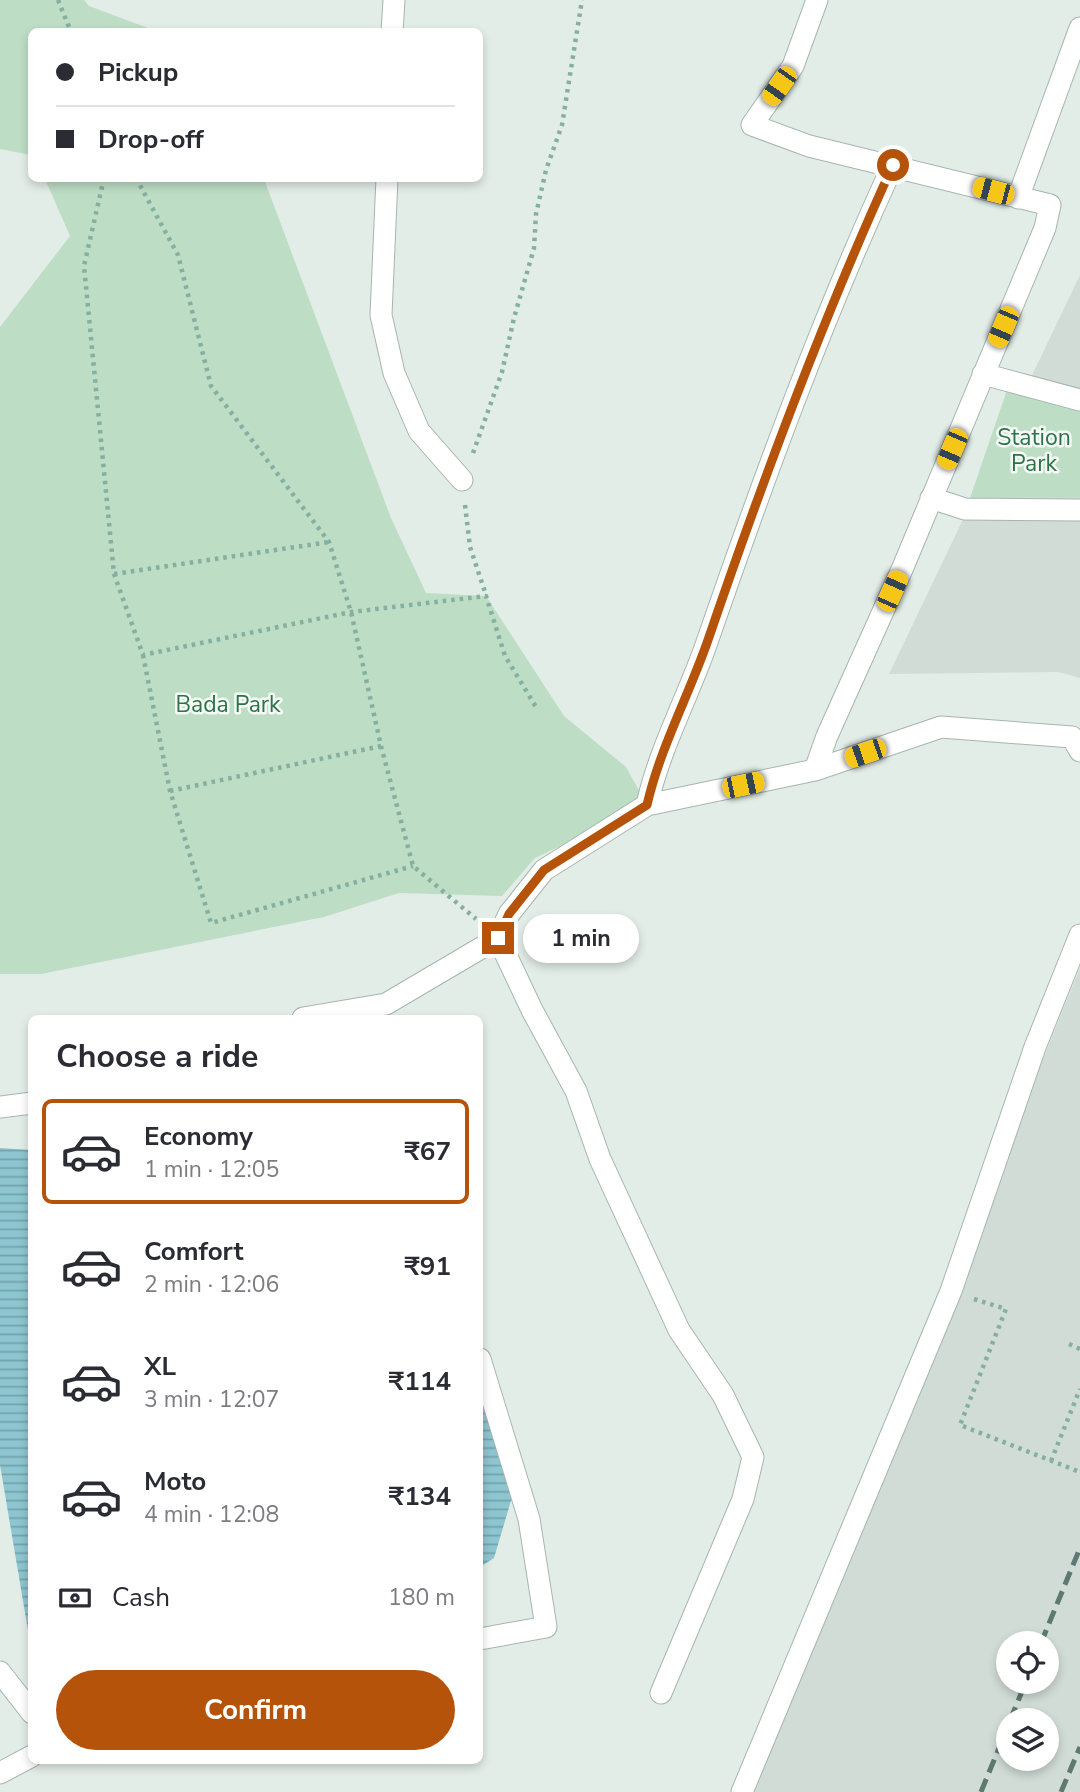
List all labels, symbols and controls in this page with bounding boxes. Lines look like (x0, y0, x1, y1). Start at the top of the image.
text: Pickup (98, 55, 178, 90)
car (759, 63, 800, 109)
text: Drop-off (98, 122, 204, 157)
route start (877, 149, 909, 181)
car (970, 175, 1017, 207)
car (986, 304, 1021, 350)
park label: Station Park (997, 422, 1071, 479)
car (935, 426, 970, 472)
car (874, 568, 911, 614)
park label: Bada Park (175, 689, 281, 720)
car (842, 736, 889, 770)
car (721, 770, 766, 800)
callout: 1 min (522, 914, 638, 962)
route end (482, 922, 514, 954)
text: 1 min (551, 923, 611, 954)
text: Choose a ride (56, 1035, 258, 1078)
text: Economy (144, 1119, 253, 1154)
icon: car (60, 1120, 123, 1183)
text: ₹67 (404, 1134, 451, 1169)
text: 1 min · 12:05 (144, 1154, 279, 1185)
text: Comfort (144, 1234, 244, 1269)
icon: car (60, 1235, 123, 1298)
text: ₹91 (404, 1249, 451, 1284)
text: 2 min · 12:06 (144, 1269, 279, 1300)
text: XL (144, 1349, 176, 1384)
icon: car (60, 1350, 123, 1413)
text: ₹114 (389, 1364, 451, 1399)
text: 3 min · 12:07 (144, 1384, 279, 1415)
text: Moto (144, 1464, 206, 1499)
icon: car (60, 1465, 123, 1528)
text: ₹134 (389, 1479, 451, 1514)
text: 4 min · 12:08 (144, 1499, 279, 1530)
icon: cash (56, 1579, 94, 1617)
text: Cash (112, 1580, 170, 1615)
text: 180 m (388, 1582, 455, 1613)
map controls (996, 1631, 1059, 1771)
button: locate (996, 1631, 1059, 1694)
button: Confirm (56, 1670, 455, 1750)
button: layers (996, 1708, 1059, 1771)

